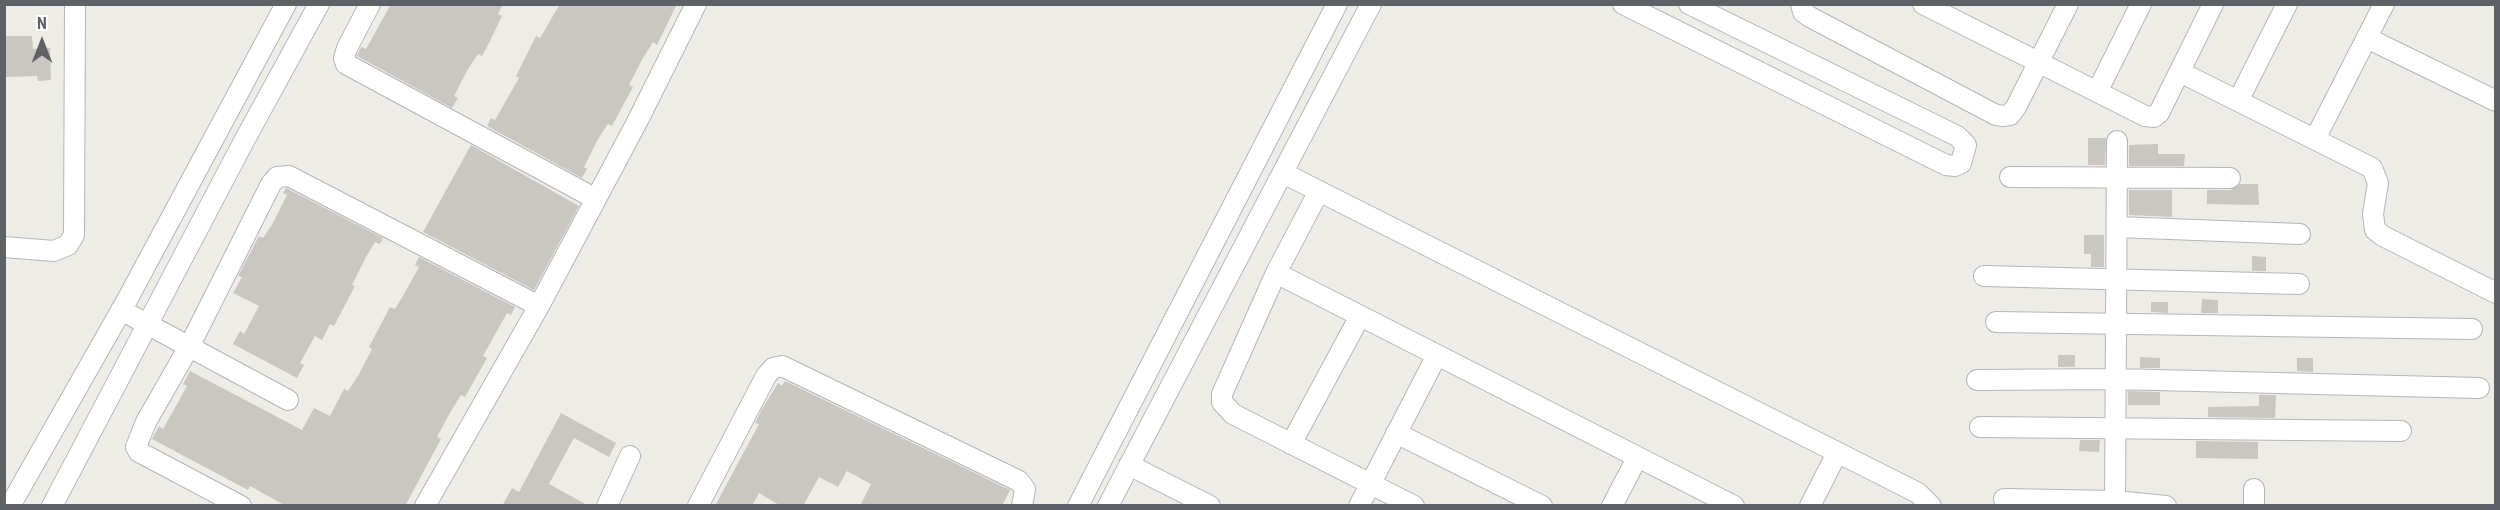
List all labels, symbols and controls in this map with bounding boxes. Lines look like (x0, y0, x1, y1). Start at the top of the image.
north arrow (12, 12, 72, 72)
text: N (37, 14, 47, 33)

